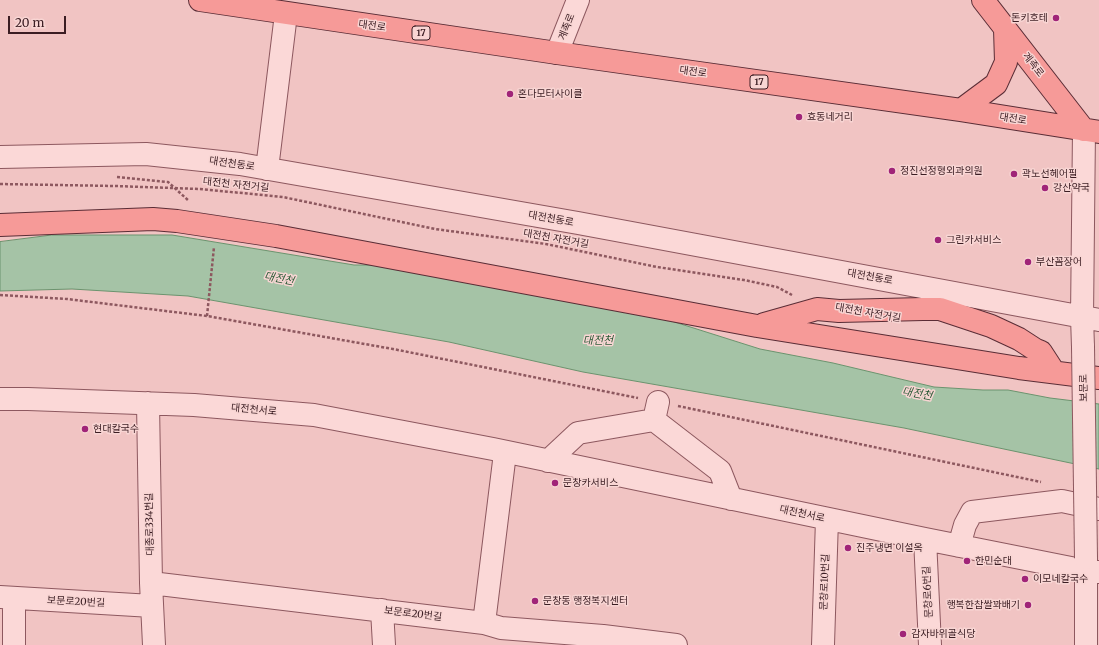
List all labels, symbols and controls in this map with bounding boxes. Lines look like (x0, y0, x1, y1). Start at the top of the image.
scale bar (10, 8, 68, 34)
street label: 계족로 (556, 12, 578, 42)
place label: 돈키호테 (1011, 12, 1048, 24)
marker: 돈키호테 (1051, 13, 1061, 23)
text: 20 m (15, 15, 44, 30)
street label: 대전로 (357, 18, 387, 34)
road number: 17 (412, 26, 430, 40)
street label: 계족로 (1020, 50, 1046, 80)
street label: 대전로 (678, 64, 708, 80)
road number: 17 (750, 75, 768, 89)
place label: 혼다모터사이클 (518, 88, 582, 100)
marker: 혼다모터사이클 (505, 89, 515, 99)
place label: 효동네거리 (807, 111, 853, 123)
street label: 대전로 (998, 111, 1028, 127)
marker: 효동네거리 (794, 112, 804, 122)
street label: 대전천동로 (208, 155, 256, 173)
place label: 정진선정형외과의원 (900, 165, 983, 177)
marker: 정진선정형외과의원 (887, 166, 897, 176)
place label: 곽노선헤어필 (1022, 168, 1077, 180)
marker: 곽노선헤어필 (1009, 169, 1019, 179)
street label: 대전천 자전거길 (202, 176, 270, 194)
place label: 강산약국 (1053, 182, 1090, 194)
marker: 강산약국 (1040, 183, 1050, 193)
street label: 대전천동로 (527, 209, 575, 229)
street label: 대전천 자전거길 (522, 227, 590, 251)
place label: 그린카서비스 (946, 234, 1001, 246)
marker: 그린카서비스 (933, 235, 943, 245)
place label: 부산꼼장어 (1036, 256, 1082, 268)
marker: 부산꼼장어 (1023, 257, 1033, 267)
street label: 대전천동로 (846, 267, 894, 287)
water label: 대전천 (263, 270, 295, 288)
street label: 대전천 자전거길 (834, 301, 902, 325)
water label: 대전천 (583, 334, 613, 348)
street label: 보문로 (1078, 374, 1090, 402)
water label: 대전천 (901, 385, 933, 403)
street label: 대전천서로 (231, 402, 277, 418)
place label: 현대칼국수 (93, 423, 139, 435)
marker: 현대칼국수 (80, 424, 90, 434)
place label: 문창카서비스 (563, 477, 618, 489)
marker: 문창카서비스 (550, 478, 560, 488)
street label: 대종로334번길 (143, 492, 157, 556)
street label: 대전천서로 (778, 503, 826, 525)
place label: 진주냉면 이설옥 (856, 542, 923, 554)
marker: 진주냉면 이설옥 (843, 543, 853, 553)
street label: 문창로10번길 (818, 554, 832, 610)
place label: 한민순대 (975, 555, 1012, 567)
marker: 한민순대 (962, 556, 972, 566)
street label: 문창로6번길 (921, 566, 935, 618)
place label: 이모네칼국수 (1033, 573, 1088, 585)
marker: 이모네칼국수 (1020, 574, 1030, 584)
street label: 보문로20번길 (47, 594, 105, 610)
place label: 문창동 행정복지센터 (543, 595, 628, 607)
marker: 문창동 행정복지센터 (530, 596, 540, 606)
place label: 행복한찹쌀꽈배기 (946, 599, 1020, 611)
marker: 행복한찹쌀꽈배기 (1023, 600, 1033, 610)
street label: 보문로20번길 (383, 604, 443, 624)
place label: 감자바위골식당 (911, 628, 975, 640)
marker: 감자바위골식당 (898, 629, 908, 639)

